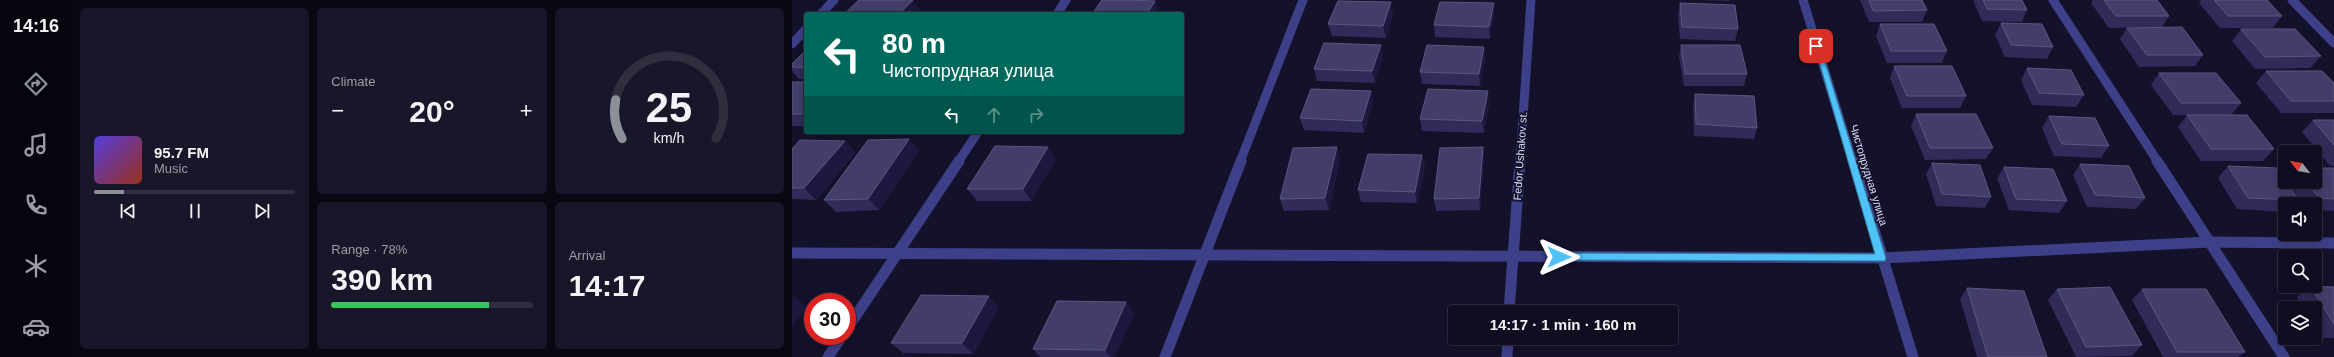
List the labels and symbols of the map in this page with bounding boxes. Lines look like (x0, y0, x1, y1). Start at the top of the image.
pin (1799, 29, 1833, 63)
street label: Fedor Ushakov st. (1511, 111, 1529, 201)
street label: Чистопрудная улица (1848, 123, 1890, 228)
north arrow (2278, 145, 2322, 189)
position arrow (1538, 236, 1580, 278)
speed limit sign: 30 (804, 293, 856, 345)

